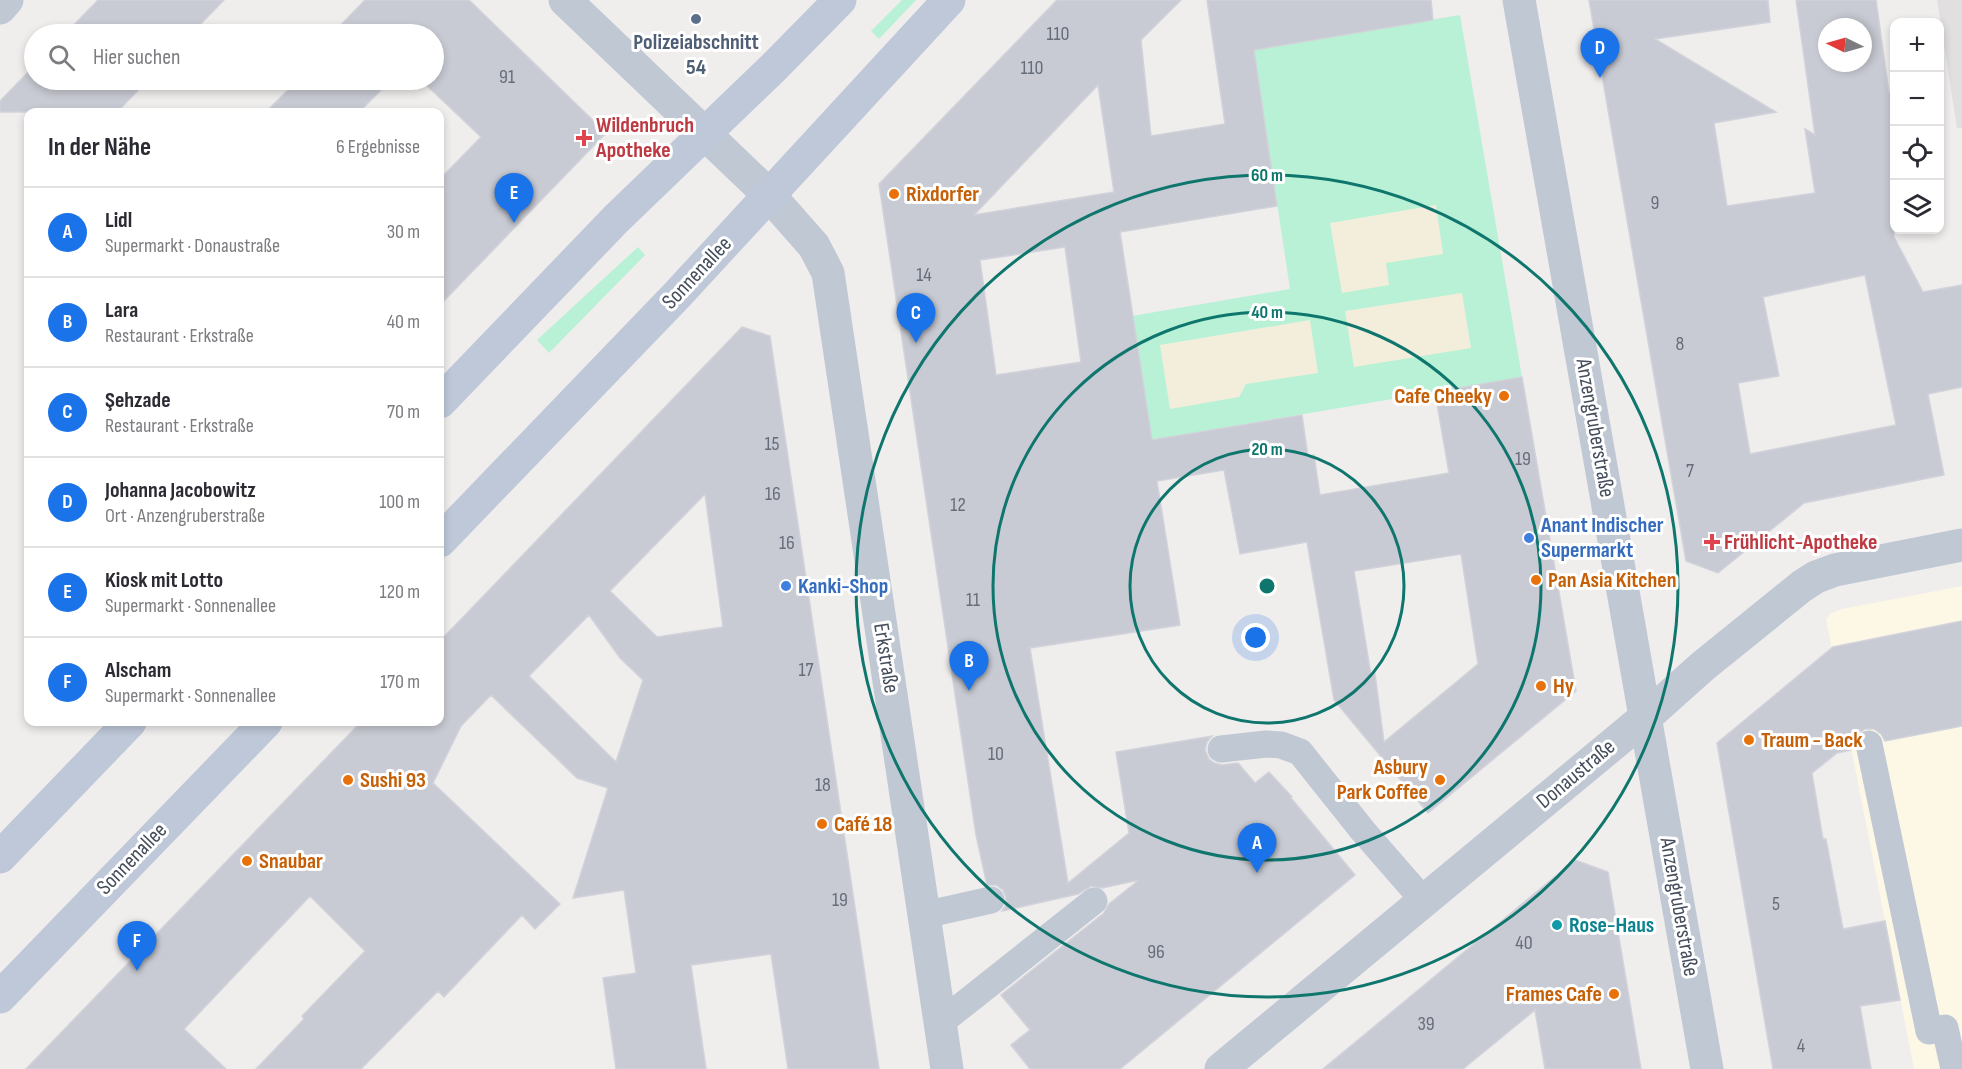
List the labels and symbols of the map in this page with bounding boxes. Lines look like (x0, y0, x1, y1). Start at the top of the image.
marker: Polizeiabschnitt 54 (689, 12, 703, 26)
north arrow (1818, 18, 1872, 72)
house number: 110 (1047, 22, 1069, 46)
pin: D (1580, 28, 1620, 78)
place label: Polizeiabschnitt 54 (633, 29, 759, 81)
house number: 110 (1021, 56, 1043, 80)
house number: 91 (499, 65, 515, 89)
place label: Wildenbruch Apotheke (595, 112, 694, 164)
marker: Wildenbruch Apotheke (577, 131, 591, 145)
text: 60 m (1251, 165, 1283, 186)
pin: E (494, 174, 534, 223)
place label: Rixdorfer (906, 181, 979, 208)
marker: Rixdorfer (887, 187, 901, 201)
house number: 9 (1651, 191, 1659, 215)
street label: Sonnenallee (656, 231, 738, 315)
house number: 14 (916, 263, 932, 287)
pin: C (896, 294, 936, 343)
text: 40 m (1251, 302, 1283, 323)
house number: 8 (1676, 332, 1684, 356)
street label: Anzengruberstraße (1569, 355, 1620, 500)
place label: Cafe Cheeky (1394, 383, 1492, 410)
marker: Cafe Cheeky (1497, 389, 1511, 403)
house number: 15 (764, 432, 780, 456)
text: 20 m (1251, 439, 1283, 460)
house number: 19 (1515, 447, 1531, 471)
house number: 7 (1686, 459, 1694, 483)
house number: 16 (765, 482, 781, 506)
house number: 12 (950, 493, 966, 517)
place label: Anant Indischer Supermarkt (1540, 512, 1664, 564)
place label: Frühlicht-Apotheke (1724, 529, 1877, 556)
house number: 16 (779, 531, 795, 555)
marker: Anant Indischer Supermarkt (1522, 531, 1536, 545)
marker: Frühlicht-Apotheke (1705, 535, 1719, 549)
place label: Pan Asia Kitchen (1548, 567, 1677, 594)
place label: Kanki-Shop (798, 573, 888, 600)
marker: Pan Asia Kitchen (1529, 573, 1543, 587)
centre of rings (1257, 576, 1277, 596)
marker: Kanki-Shop (779, 579, 793, 593)
house number: 11 (966, 588, 980, 612)
street label: Erkstraße (867, 621, 905, 695)
your location (1241, 623, 1270, 652)
pin: B (950, 642, 988, 691)
house number: 17 (799, 658, 813, 682)
place label: Hy (1553, 673, 1574, 700)
marker: Hy (1534, 679, 1548, 693)
place label: Traum - Back (1761, 727, 1863, 754)
street label: Donaustraße (1531, 733, 1621, 815)
marker: Traum - Back (1742, 733, 1756, 747)
house number: 10 (988, 742, 1004, 766)
place label: Asbury Park Coffee (1337, 754, 1428, 806)
place label: Sushi 93 (360, 767, 426, 794)
marker: Sushi 93 (341, 773, 355, 787)
house number: 18 (815, 773, 831, 797)
marker: Asbury Park Coffee (1433, 773, 1447, 787)
place label: Café 18 (834, 811, 892, 838)
street label: Sonnenallee (91, 817, 173, 901)
marker: Café 18 (815, 817, 829, 831)
pin: A (1238, 824, 1276, 873)
street label: Anzengruberstraße (1653, 834, 1704, 979)
place label: Snaubar (259, 848, 323, 875)
marker: Snaubar (240, 854, 254, 868)
house number: 19 (832, 888, 848, 912)
house number: 5 (1772, 892, 1780, 916)
place label: Rose-Haus (1569, 912, 1654, 939)
marker: Rose-Haus (1550, 918, 1564, 932)
pin: F (118, 922, 156, 971)
house number: 40 (1515, 931, 1533, 955)
house number: 96 (1147, 940, 1165, 964)
place label: Frames Cafe (1506, 981, 1602, 1008)
marker: Frames Cafe (1607, 987, 1621, 1001)
house number: 39 (1417, 1012, 1435, 1036)
house number: 4 (1797, 1034, 1805, 1058)

